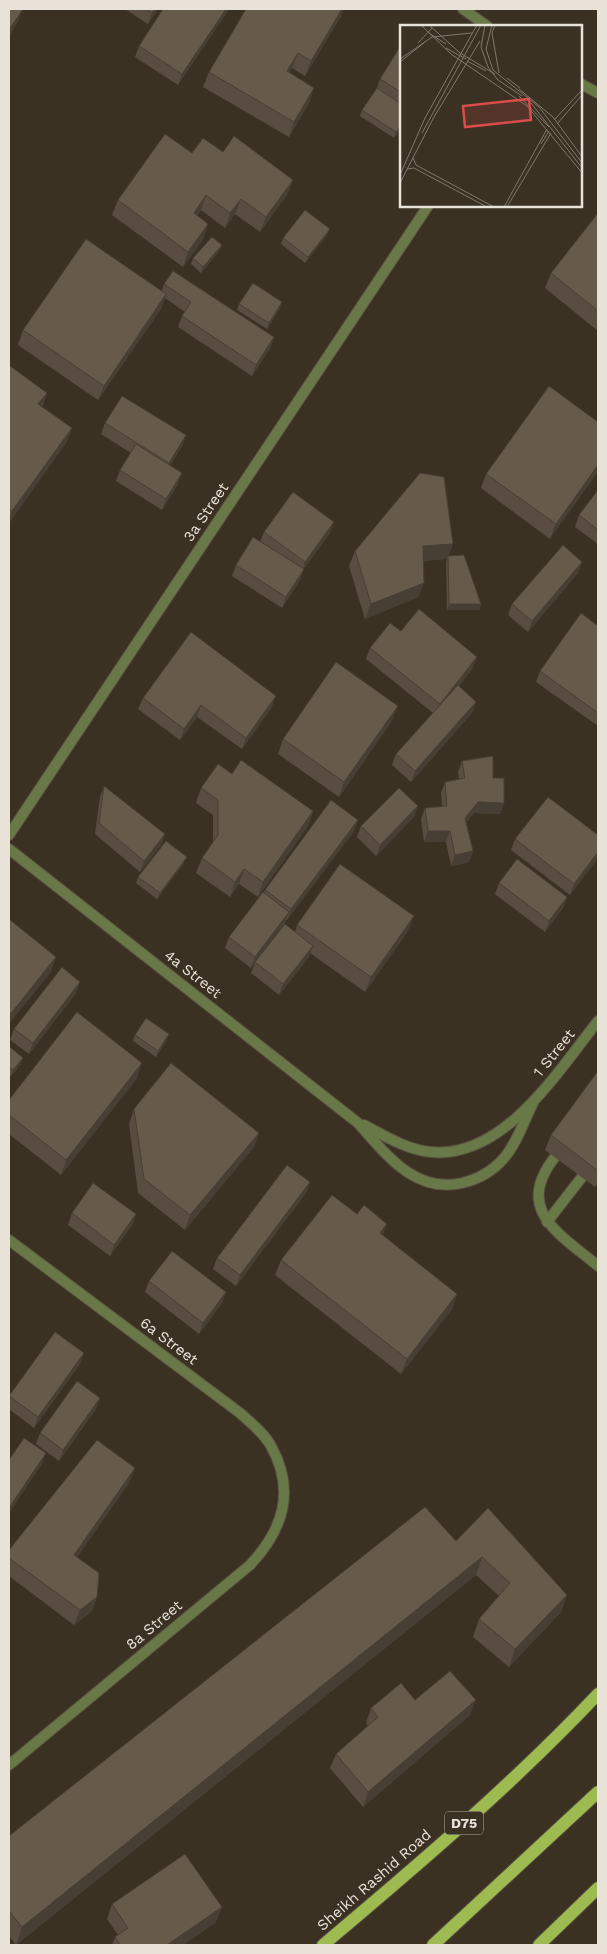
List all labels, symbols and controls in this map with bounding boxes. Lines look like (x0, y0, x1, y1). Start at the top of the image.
inset map (400, 25, 582, 208)
street label: 3a Street (180, 479, 233, 545)
street label: 4a Street (161, 946, 226, 1002)
street label: 1 Street (529, 1025, 579, 1080)
street label: 6a Street (137, 1313, 202, 1369)
street label: 8a Street (122, 1596, 186, 1654)
road number: D75 (445, 1812, 483, 1835)
street label: Sheikh Rashid Road (313, 1826, 435, 1934)

